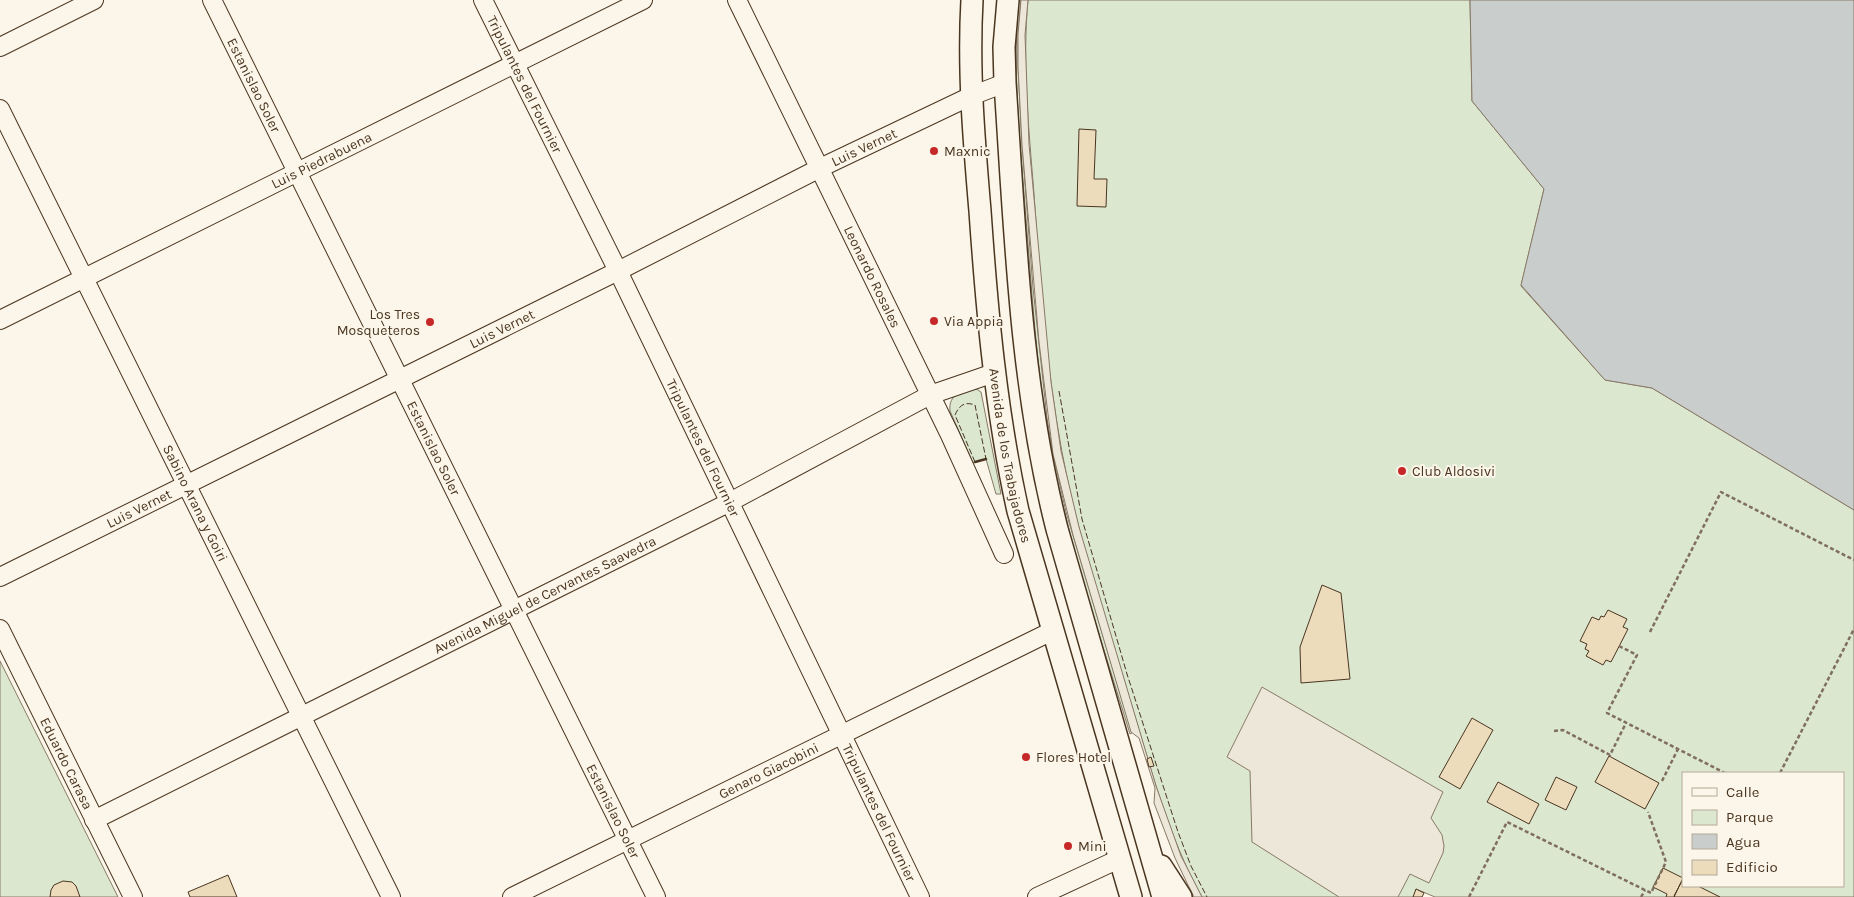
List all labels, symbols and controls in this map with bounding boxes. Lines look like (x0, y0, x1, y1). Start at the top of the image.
street label: Tripulantes del Fournier (483, 13, 566, 157)
street label: Estanislao Soler (223, 35, 285, 136)
street label: Luis Vernet (829, 125, 900, 170)
street label: Luis Piedrabuena (268, 128, 375, 193)
place label: Maxnic (944, 143, 991, 160)
marker: Maxnic (928, 145, 940, 157)
street label: Leonardo Rosales (840, 223, 904, 331)
place label: Los Tres Mosqueteros (337, 306, 420, 339)
street label: Luis Vernet (467, 306, 537, 352)
place label: Via Appia (944, 313, 1003, 330)
marker: Via Appia (928, 315, 940, 327)
marker: Los Tres Mosqueteros (424, 316, 436, 328)
street label: Avenida de los Trabajadores (985, 367, 1035, 545)
street label: Tripulantes del Fournier (662, 376, 744, 520)
street label: Estanislao Soler (403, 398, 464, 499)
street label: Sabino Arana y Goiri (159, 442, 231, 565)
place label: Club Aldosivi (1412, 463, 1495, 480)
marker: Club Aldosivi (1396, 465, 1408, 477)
street label: Luis Vernet (104, 485, 175, 532)
street label: Avenida Miguel de Cervantes Saavedra (431, 532, 659, 658)
street label: Eduardo Carasa (36, 715, 96, 813)
street label: Genaro Giacobini (716, 739, 822, 803)
street label: Tripulantes del Fournier (838, 741, 920, 885)
place label: Flores Hotel (1036, 749, 1111, 766)
marker: Flores Hotel (1020, 751, 1032, 763)
street label: Estanislao Soler (583, 761, 644, 862)
legend (1682, 772, 1844, 887)
text: Calle (1726, 783, 1760, 801)
text: Parque (1726, 808, 1774, 826)
text: Agua (1726, 833, 1760, 851)
place label: Mini (1078, 838, 1107, 855)
marker: Mini (1062, 840, 1074, 852)
text: Edificio (1726, 858, 1778, 876)

